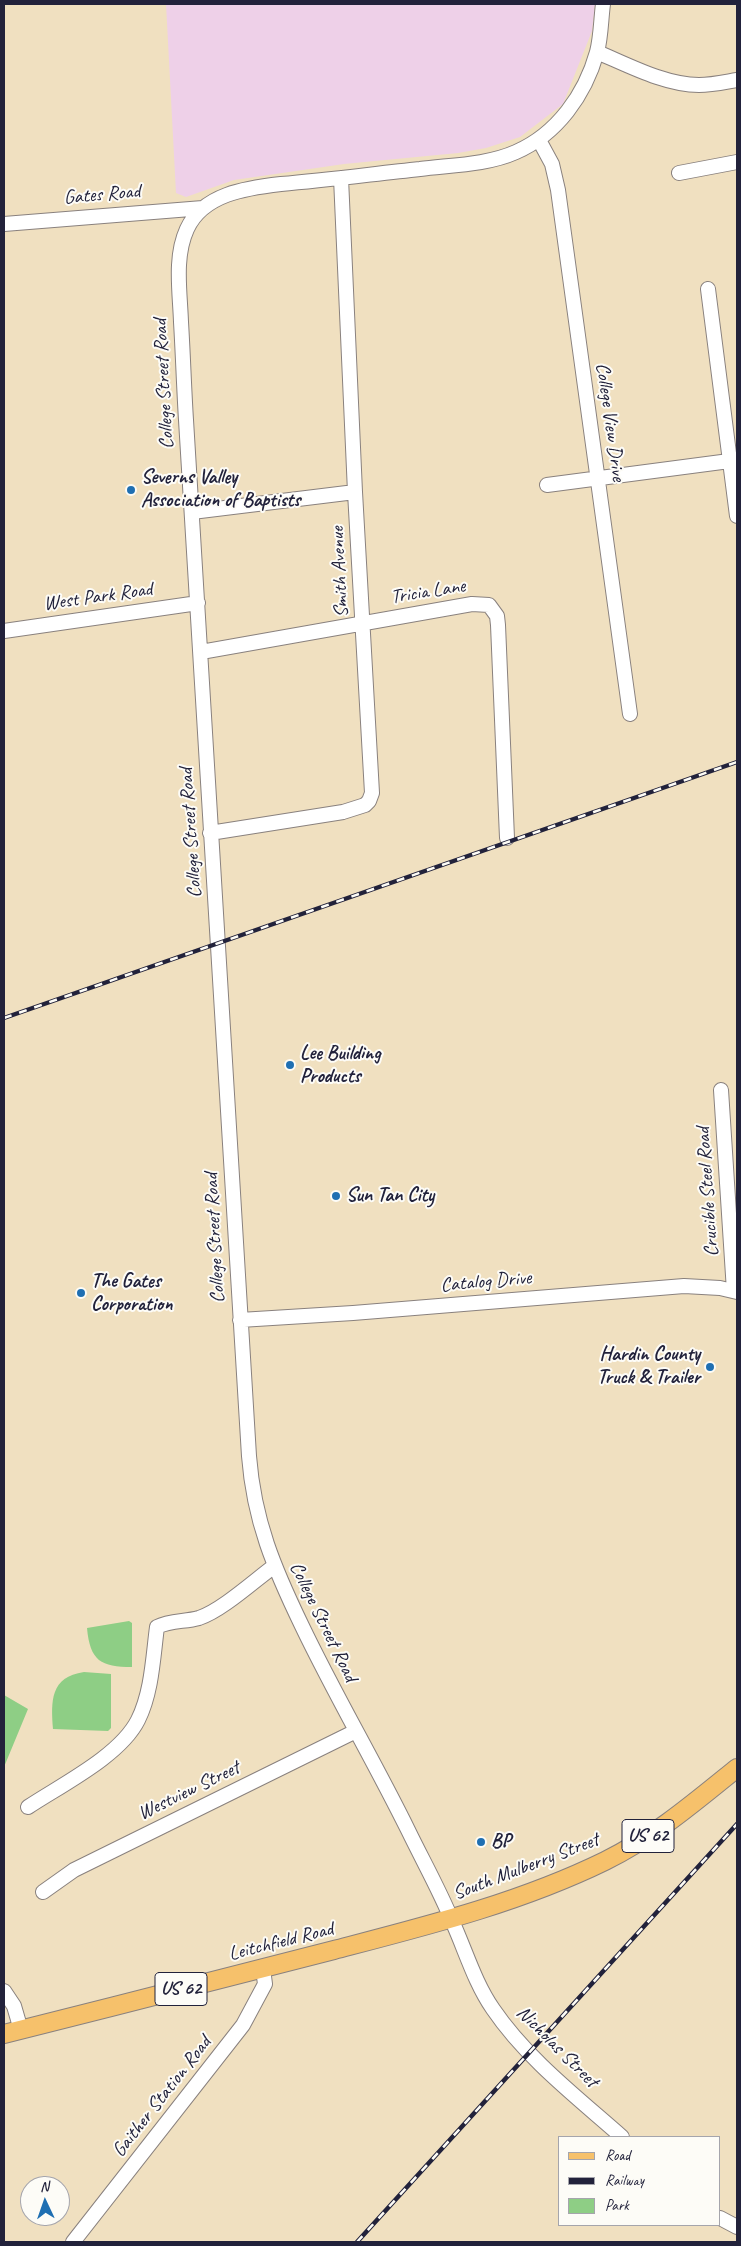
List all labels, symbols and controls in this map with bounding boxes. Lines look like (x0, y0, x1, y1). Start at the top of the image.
street label: Gates Road (63, 180, 141, 210)
street label: College Street Road (149, 318, 179, 450)
street label: College View Drive (590, 361, 630, 483)
place label: Severns Valley Association of Baptists (141, 466, 300, 513)
marker: Severns Valley Association of Baptists (125, 484, 137, 496)
street label: Smith Avenue (326, 526, 354, 618)
street label: Tricia Lane (389, 574, 467, 610)
street label: West Park Road (42, 578, 154, 616)
street label: College Street Road (174, 767, 208, 899)
place label: Lee Building Products (300, 1042, 380, 1089)
marker: Lee Building Products (284, 1059, 296, 1071)
street label: Crucible Steel Road (692, 1126, 724, 1258)
street label: College Street Road (200, 1172, 230, 1304)
place label: Sun Tan City (346, 1184, 434, 1208)
marker: Sun Tan City (330, 1190, 342, 1202)
street label: Catalog Drive (440, 1266, 532, 1298)
place label: The Gates Corporation (91, 1270, 172, 1317)
marker: The Gates Corporation (75, 1287, 87, 1299)
place label: Hardin County Truck & Trailer (597, 1343, 700, 1390)
marker: Hardin County Truck & Trailer (704, 1361, 716, 1373)
street label: College Street Road (284, 1558, 362, 1686)
street label: Westview Street (134, 1756, 244, 1826)
road number: US 62 (622, 1820, 674, 1852)
street label: South Mulberry Street (450, 1828, 602, 1906)
place label: BP (491, 1830, 511, 1854)
marker: BP (475, 1836, 487, 1848)
street label: Leitchfield Road (226, 1917, 336, 1967)
road number: US 62 (155, 1972, 207, 2006)
street label: Nicholas Street (511, 2001, 603, 2093)
street label: Gaither Station Road (107, 2032, 217, 2162)
legend (558, 2136, 721, 2226)
text: Road (605, 2146, 630, 2165)
text: Railway (605, 2171, 644, 2190)
north arrow (20, 2176, 70, 2226)
text: N (39, 2178, 49, 2195)
text: Park (605, 2196, 629, 2215)

